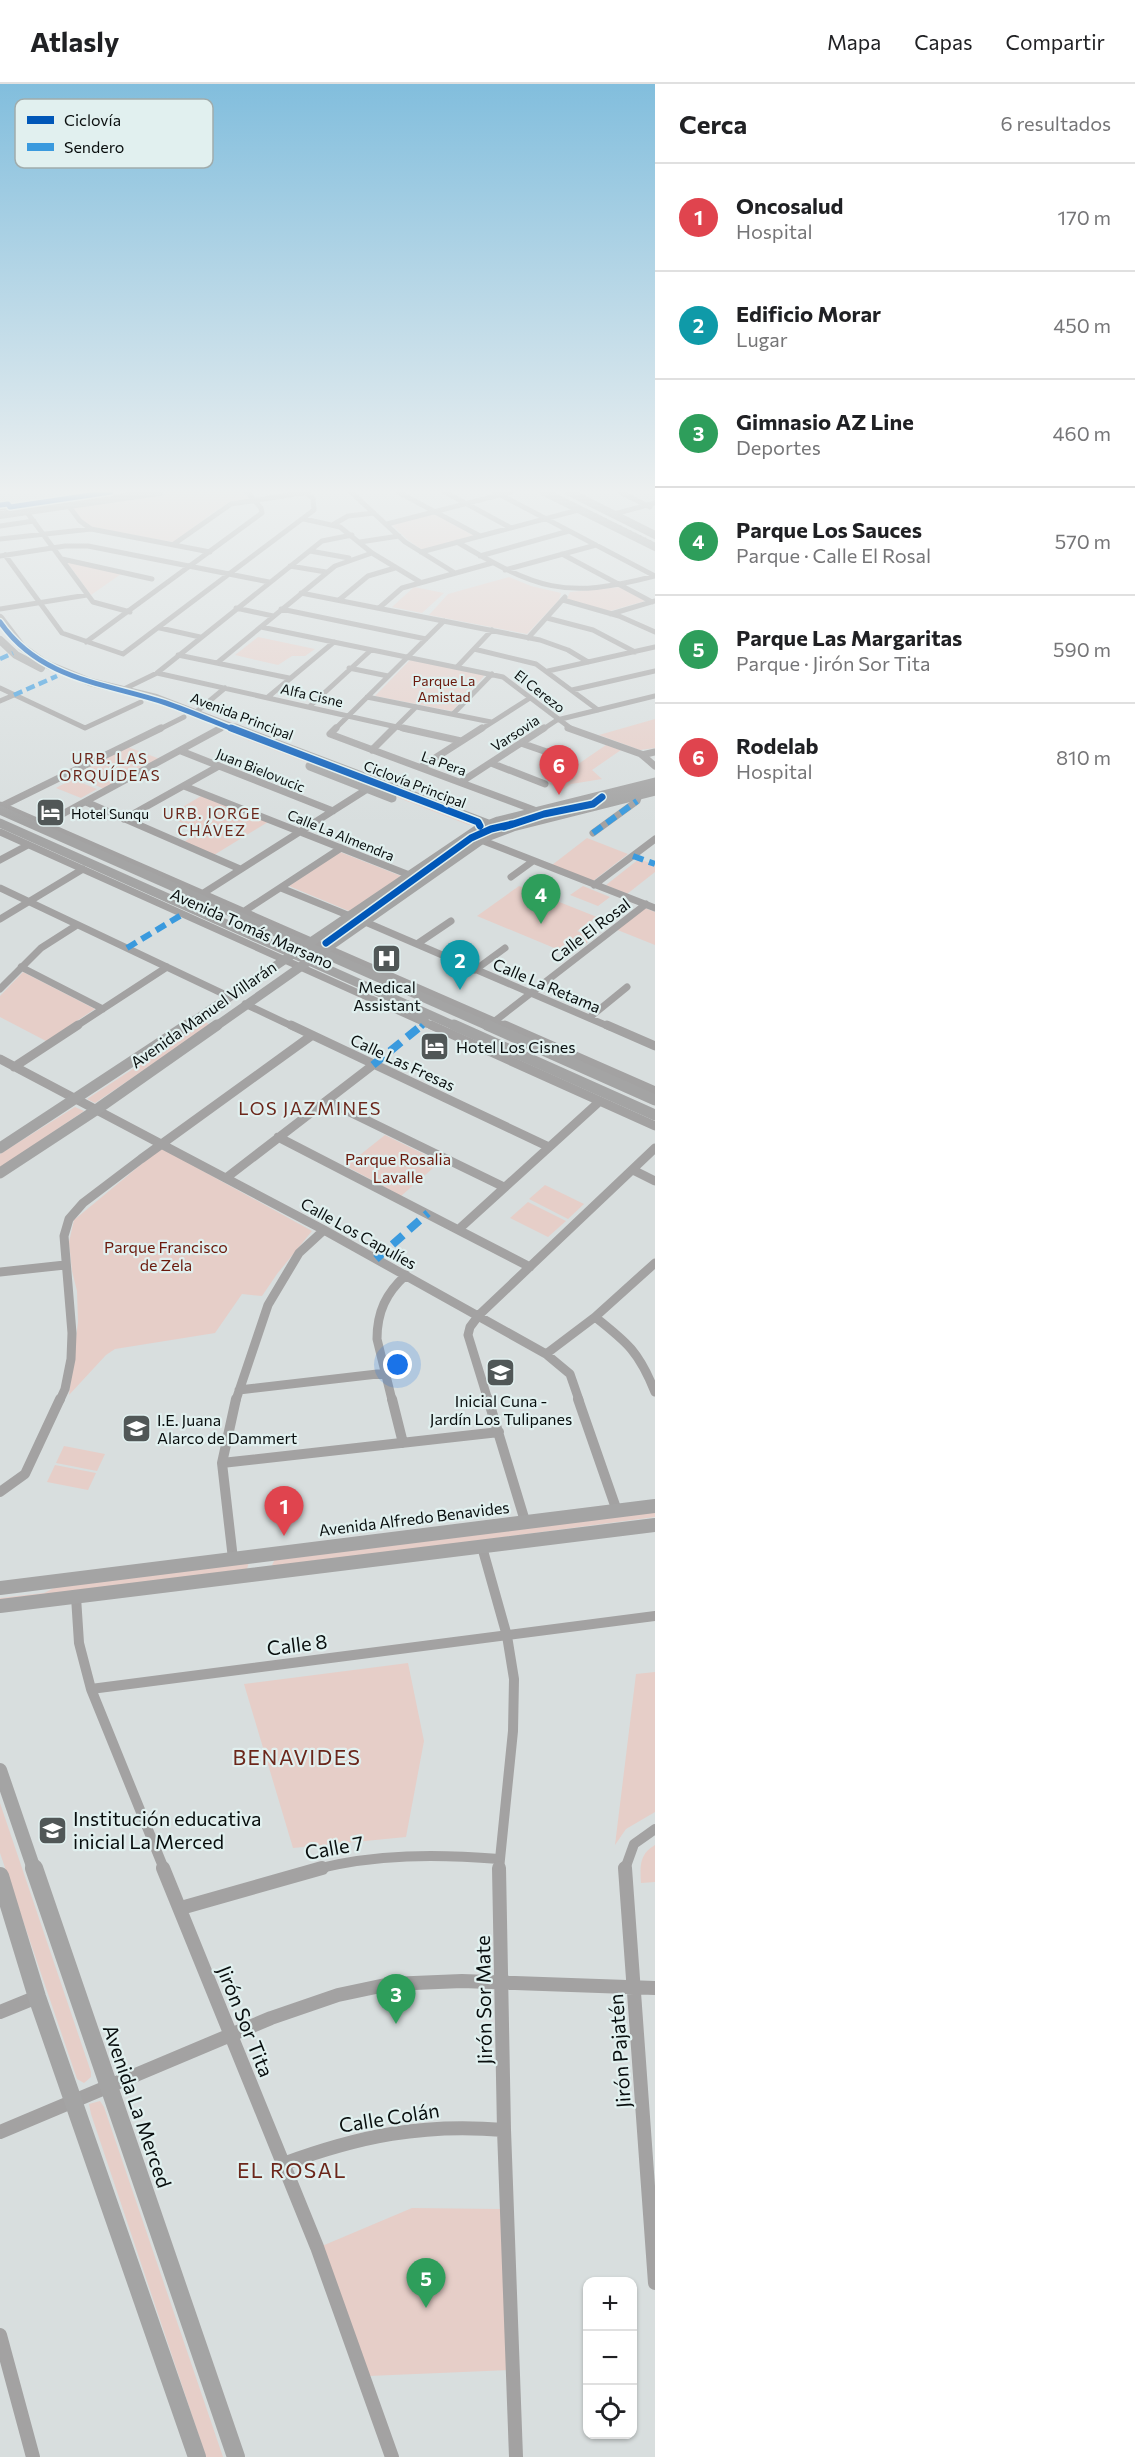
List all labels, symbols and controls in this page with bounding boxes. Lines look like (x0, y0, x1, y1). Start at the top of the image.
text: Atlasly (30, 24, 119, 58)
text: Mapa (827, 29, 881, 54)
text: Capas (914, 29, 973, 54)
text: Compartir (1006, 29, 1105, 54)
legend (15, 99, 213, 168)
text: Cerca (679, 108, 747, 139)
text: Ciclovía (64, 110, 121, 129)
text: 6 resultados (1000, 111, 1111, 135)
text: Sendero (64, 137, 124, 156)
text: Oncosalud (736, 192, 843, 219)
text: 1 (694, 205, 703, 229)
text: 170 m (1058, 205, 1111, 229)
text: Hospital (736, 219, 813, 243)
text: Edificio Morar (736, 300, 881, 327)
text: 2 (693, 313, 704, 337)
text: 450 m (1053, 313, 1111, 337)
text: Lugar (736, 327, 788, 351)
text: Gimnasio AZ Line (736, 408, 914, 435)
text: 3 (693, 421, 704, 445)
text: 460 m (1053, 421, 1111, 445)
text: Deportes (736, 435, 821, 459)
text: Parque Los Sauces (736, 516, 922, 543)
text: 4 (692, 529, 705, 553)
text: 570 m (1055, 529, 1111, 553)
text: Parque · Calle El Rosal (736, 543, 931, 567)
text: Parque Las Margaritas (736, 624, 962, 651)
text: 5 (693, 637, 704, 661)
text: 590 m (1053, 637, 1111, 661)
text: Parque · Jirón Sor Tita (736, 651, 930, 675)
street label: El Cerezo (511, 666, 569, 716)
park label: Parque La Amistad (413, 672, 475, 705)
street label: Alfa Cisne (279, 680, 345, 710)
street label: Avenida Principal (188, 689, 296, 743)
street label: Varsovia (488, 711, 542, 755)
text: Rodelab (736, 732, 819, 759)
street label: Juan Bielovucic (214, 745, 308, 796)
text: 6 (692, 745, 705, 769)
text: 810 m (1056, 745, 1111, 769)
pin: 6 (540, 746, 578, 795)
street label: La Pera (419, 747, 469, 779)
district label: URB. LAS ORQUÍDEAS (59, 749, 161, 784)
street label: Ciclovía Principal (361, 757, 469, 811)
text: Hospital (736, 759, 813, 783)
hotel icon: Hotel Sunqu (34, 797, 66, 829)
district label: URB. JORGE CHÁVEZ (163, 804, 261, 839)
place label: Hotel Sunqu (71, 805, 149, 822)
street label: Calle La Almendra (285, 806, 397, 864)
pin: 4 (522, 874, 560, 924)
street label: Avenida Tomás Marsano (168, 884, 336, 972)
street label: Calle El Rosal (546, 894, 634, 966)
pin: 2 (440, 940, 480, 990)
hospital icon: Medical Assistant (371, 942, 403, 974)
street label: Calle La Retama (490, 954, 604, 1016)
street label: Avenida Manuel Villarán (127, 957, 279, 1071)
place label: Medical Assistant (353, 977, 421, 1014)
street label: Calle Las Fresas (348, 1029, 458, 1095)
hotel icon: Hotel Los Cisnes (419, 1030, 451, 1062)
place label: Hotel Los Cisnes (456, 1037, 576, 1056)
district label: LOS JAZMINES (238, 1097, 382, 1119)
park label: Parque Rosalia Lavalle (345, 1149, 451, 1186)
street label: Calle Los Capulíes (298, 1193, 420, 1273)
park label: Parque Francisco de Zela (104, 1237, 228, 1274)
your location (383, 1350, 412, 1379)
school or university icon: Inicial Cuna - Jardín Los Tulipanes (485, 1356, 517, 1388)
place label: Inicial Cuna - Jardín Los Tulipanes (430, 1391, 572, 1428)
place label: I.E. Juana Alarco de Dammert (157, 1410, 298, 1447)
school or university icon: I.E. Juana Alarco de Dammert (120, 1412, 152, 1444)
pin: 1 (264, 1486, 304, 1536)
street label: Avenida Alfredo Benavides (318, 1497, 510, 1539)
street label: Calle 8 (265, 1628, 329, 1660)
district label: BENAVIDES (233, 1744, 361, 1769)
place label: Institución educativa inicial La Merced (73, 1806, 262, 1853)
school or university icon: Institución educativa inicial La Merced (36, 1814, 68, 1846)
street label: Calle 7 (303, 1830, 365, 1864)
street label: Jirón Sor Mate (470, 1935, 496, 2065)
street label: Jirón Sor Tita (213, 1962, 279, 2080)
pin: 3 (376, 1974, 416, 2024)
street label: Jirón Pajatén (603, 1993, 635, 2109)
street label: Avenida La Merced (99, 2021, 177, 2191)
street label: Calle Colán (337, 2097, 441, 2137)
district label: EL ROSAL (237, 2157, 347, 2182)
pin: 5 (406, 2258, 446, 2308)
map controls (583, 2277, 637, 2439)
button: + (583, 2277, 637, 2331)
button: − (583, 2331, 637, 2385)
button: locate (583, 2385, 637, 2439)

